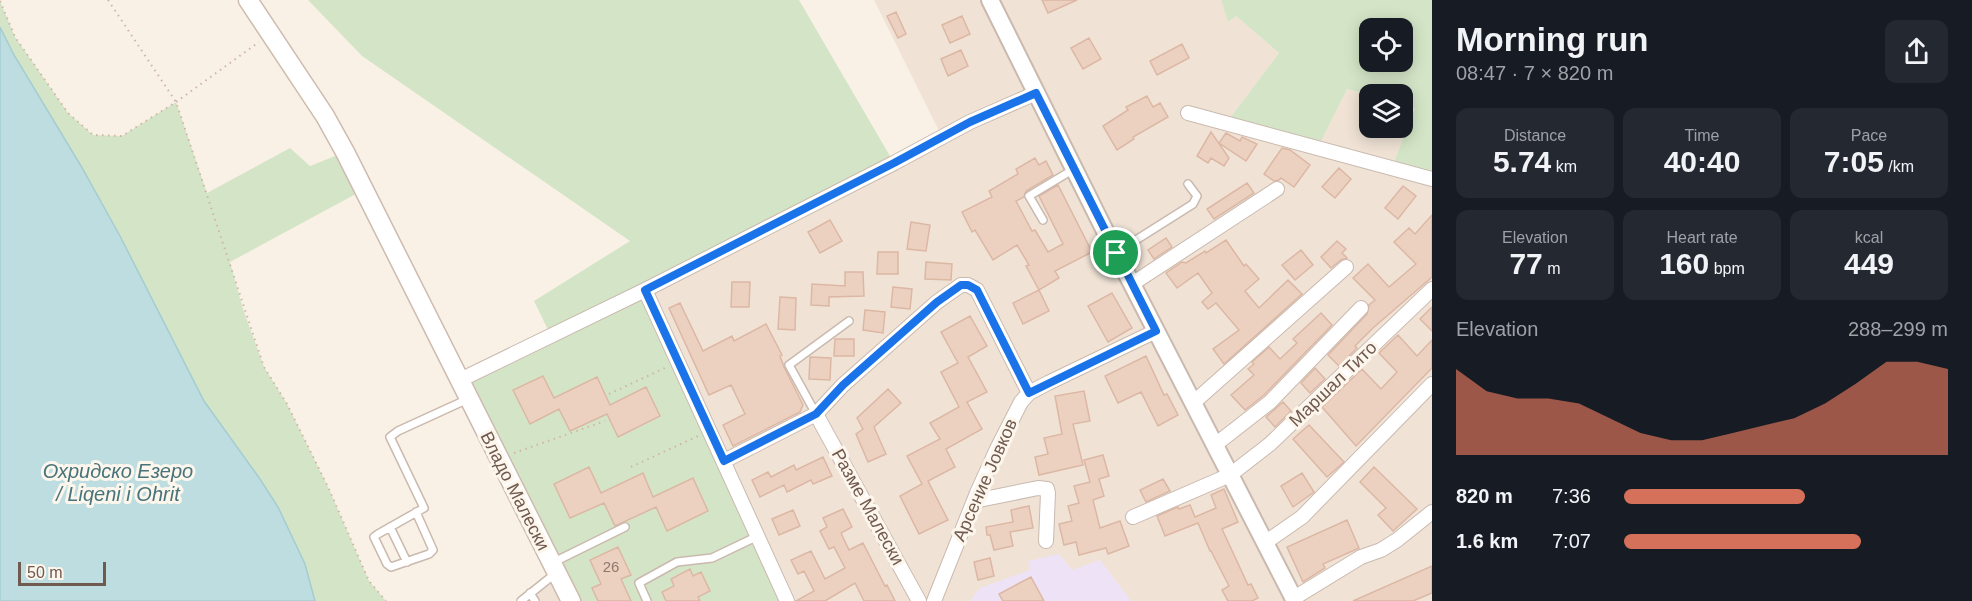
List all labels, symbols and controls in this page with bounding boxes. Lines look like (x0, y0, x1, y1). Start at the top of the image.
map controls (1359, 18, 1413, 138)
button: locate (1359, 18, 1413, 72)
button: share (1885, 20, 1948, 83)
text: Morning run (1456, 21, 1648, 58)
text: 08:47 · 7 × 820 m (1456, 62, 1613, 84)
button: layers (1359, 84, 1413, 138)
text: Distance (1504, 127, 1566, 144)
text: Time (1685, 127, 1719, 144)
text: Pace (1851, 127, 1887, 144)
text: 5.74 (1493, 145, 1551, 178)
text: 40:40 (1664, 145, 1740, 178)
text: 7:05 (1824, 145, 1884, 178)
text: km (1551, 158, 1577, 175)
text: /km (1884, 158, 1914, 175)
pin (1090, 227, 1141, 278)
text: Elevation (1502, 229, 1568, 246)
text: Heart rate (1666, 229, 1738, 246)
text: kcal (1855, 229, 1883, 246)
icon: arrive (1099, 236, 1132, 269)
text: 77 (1509, 247, 1543, 280)
text: 160 (1659, 247, 1709, 280)
text: 449 (1844, 247, 1894, 280)
text: m (1543, 260, 1561, 277)
text: bpm (1709, 260, 1745, 277)
text: Elevation (1456, 318, 1538, 340)
text: 288–299 m (1848, 318, 1948, 340)
street label: Маршал Тито (1285, 337, 1381, 431)
street label: Арсение Јовков (949, 416, 1021, 544)
street label: Владо Малески (476, 428, 554, 554)
street label: Разме Малески (828, 446, 908, 568)
water label: Охридско Езеро / Liqeni i Ohrit (43, 460, 193, 505)
text: 820 m (1456, 485, 1513, 507)
text: 7:36 (1552, 485, 1591, 507)
text: 1.6 km (1456, 530, 1518, 552)
text: 7:07 (1552, 530, 1591, 552)
house number: 26 (603, 558, 619, 575)
scale bar (18, 559, 106, 586)
text: 50 m (27, 564, 63, 581)

